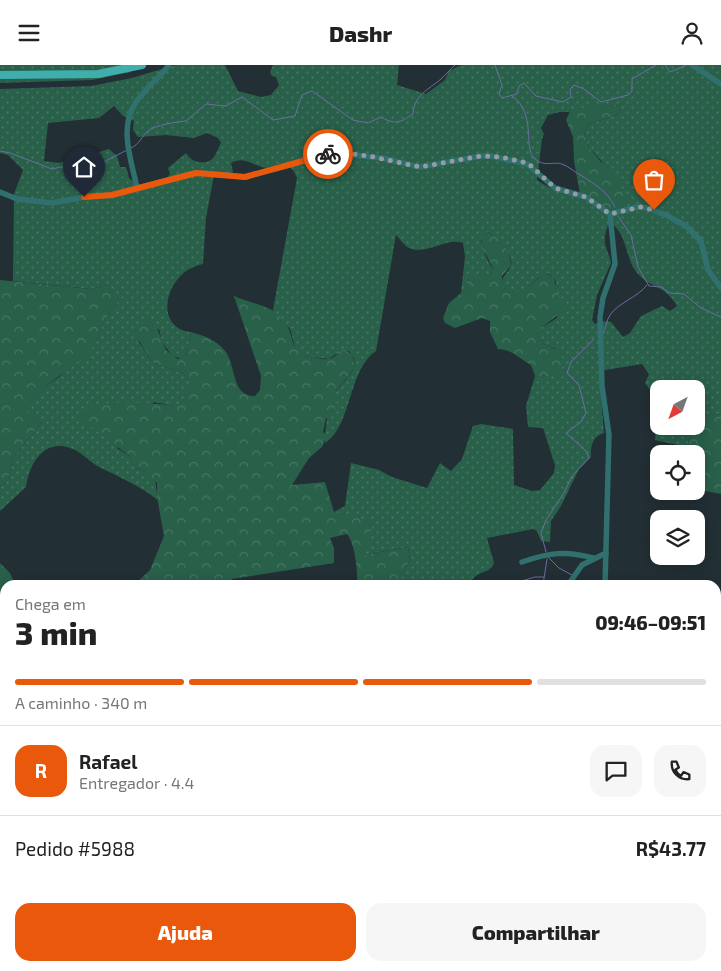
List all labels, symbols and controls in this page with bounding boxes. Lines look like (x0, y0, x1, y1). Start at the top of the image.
icon: menu (15, 19, 43, 47)
icon: person (678, 19, 706, 47)
text: Dashr (329, 20, 392, 46)
courier (303, 129, 353, 179)
icon: bike (314, 140, 342, 168)
pin (63, 146, 105, 197)
icon: home (70, 153, 98, 181)
pin (633, 159, 675, 210)
icon: bag (640, 166, 668, 194)
north arrow (650, 380, 705, 435)
map controls (650, 380, 705, 565)
button: locate (650, 445, 705, 500)
button: layers (650, 510, 705, 565)
text: Chega em (15, 594, 86, 613)
text: 09:46–09:51 (595, 611, 706, 634)
text: 3 min (15, 613, 97, 651)
text: A caminho · 340 m (15, 693, 147, 712)
button: chat (590, 745, 642, 797)
button: phone (654, 745, 706, 797)
text: Rafael (79, 750, 138, 773)
text: R (35, 759, 47, 782)
text: Entregador · 4.4 (79, 773, 194, 792)
text: Pedido #5988 (15, 837, 135, 860)
text: R$43.77 (636, 837, 706, 860)
button: Ajuda (15, 903, 356, 961)
button: Compartilhar (366, 903, 706, 961)

